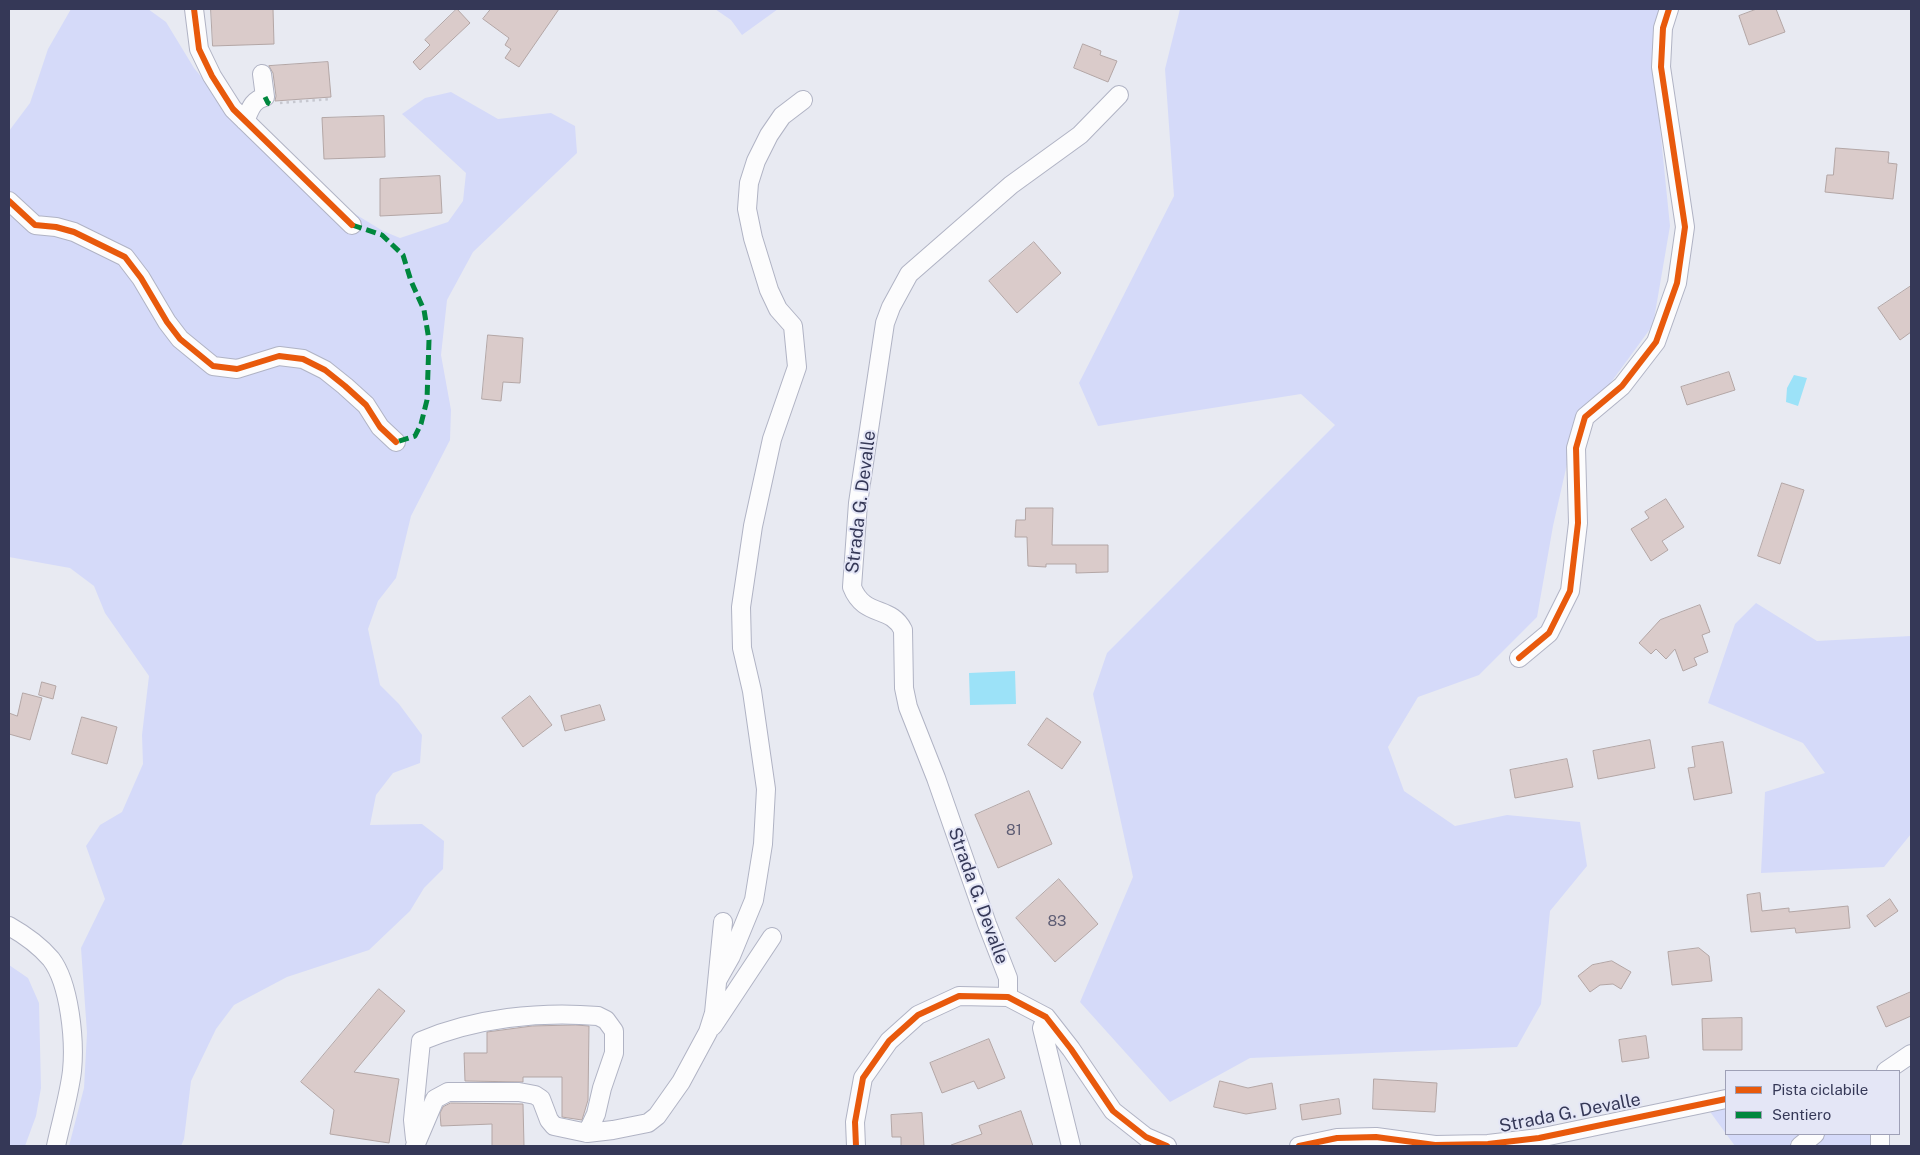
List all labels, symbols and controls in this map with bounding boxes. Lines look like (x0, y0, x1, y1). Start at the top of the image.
street label: Strada G. Devalle (842, 429, 880, 575)
house number: 81 (1006, 821, 1022, 839)
street label: Strada G. Devalle (943, 825, 1013, 967)
house number: 83 (1047, 912, 1067, 930)
legend (1725, 1070, 1900, 1135)
text: Pista ciclabile (1772, 1081, 1868, 1098)
street label: Strada G. Devalle (1497, 1089, 1643, 1137)
text: Sentiero (1772, 1106, 1831, 1123)

